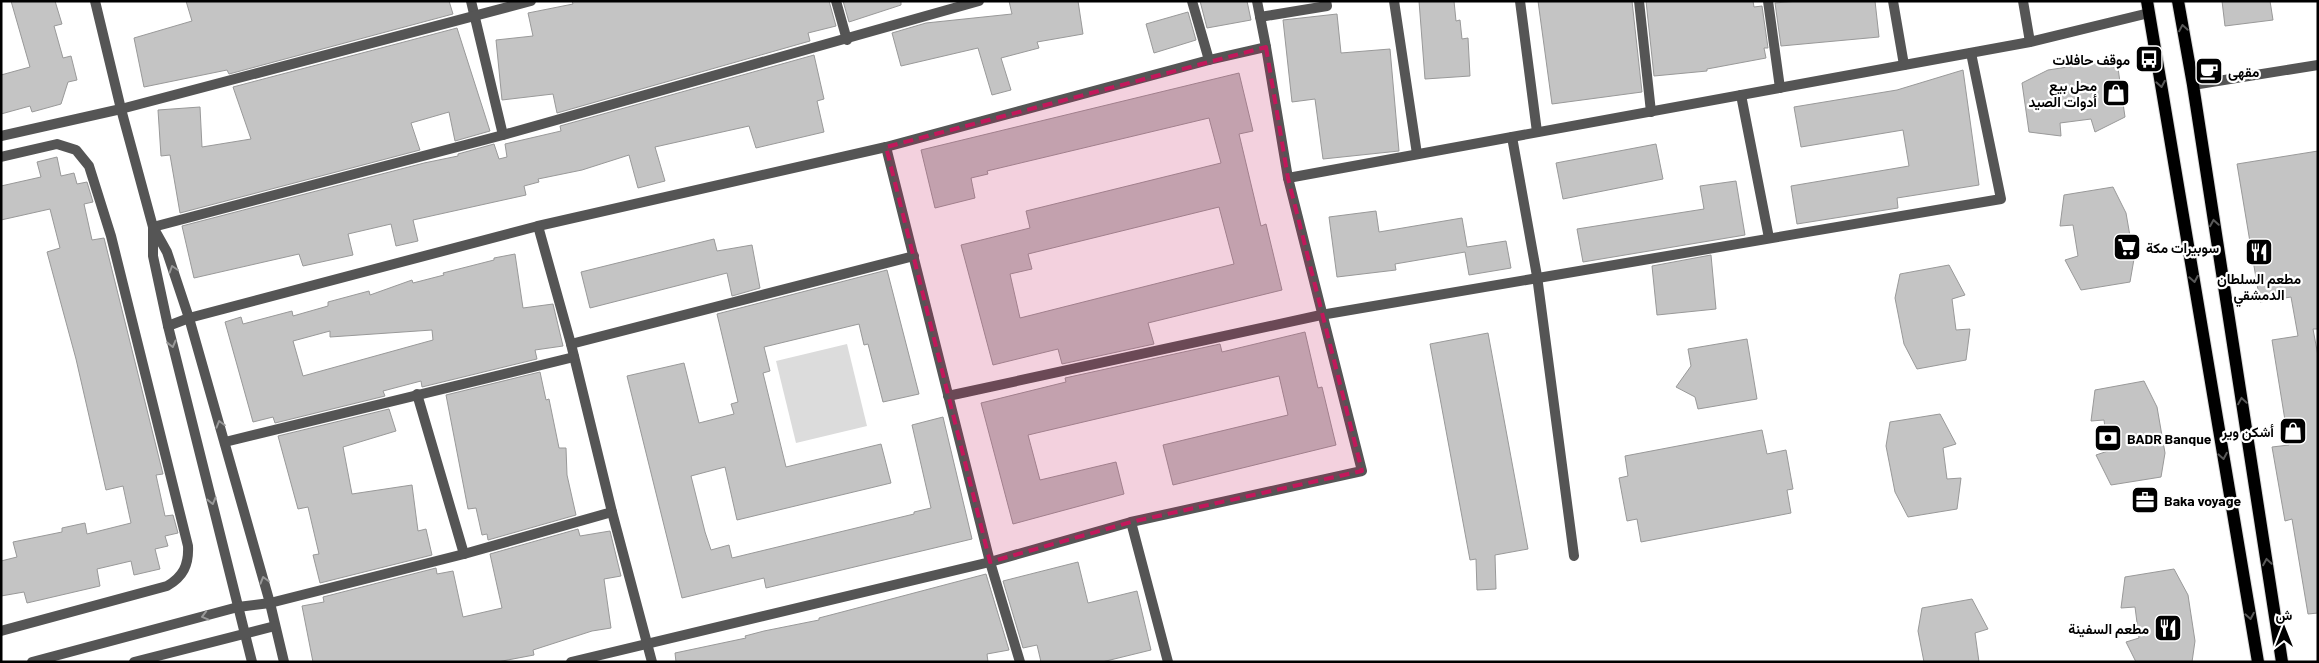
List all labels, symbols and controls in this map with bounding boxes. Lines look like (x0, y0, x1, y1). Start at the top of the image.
one-way arrow (2178, 24, 2188, 33)
bus stop icon: موقف حافلات (2134, 44, 2164, 74)
place label: موقف حافلات (2053, 51, 2130, 69)
cafe icon: مقهى (2194, 56, 2224, 86)
place label: مقهى (2228, 63, 2260, 81)
place label: محل بيع أدوات الصيد (2028, 77, 2097, 111)
shop icon: محل بيع أدوات الصيد (2101, 78, 2131, 108)
one-way arrow (2155, 80, 2166, 88)
one-way arrow (2210, 219, 2220, 228)
supermarket icon: سوبيرات مكة (2112, 232, 2142, 262)
restaurant icon: مطعم السلطان الدمشقي (2244, 237, 2274, 267)
place label: سوبيرات مكة (2146, 239, 2219, 257)
one-way arrow (168, 265, 178, 273)
place label: مطعم السلطان الدمشقي (2217, 270, 2301, 307)
one-way arrow (2188, 274, 2198, 283)
one-way arrow (167, 339, 177, 347)
one-way arrow (2237, 397, 2248, 405)
shop icon: أشكن وير (2278, 416, 2308, 446)
one-way arrow (215, 420, 225, 429)
bank icon: BADR Banque (2093, 423, 2123, 453)
place label: أشكن وير (2221, 423, 2274, 441)
place label: BADR Banque (2127, 430, 2212, 447)
one-way arrow (2218, 452, 2228, 461)
office icon: Baka voyage (2130, 485, 2160, 515)
place label: Baka voyage (2164, 492, 2241, 509)
one-way arrow (206, 497, 217, 506)
one-way arrow (2262, 557, 2272, 566)
one-way arrow (259, 577, 269, 585)
north arrow (2259, 603, 2309, 653)
text: ش (2276, 606, 2293, 624)
one-way arrow (201, 610, 210, 621)
one-way arrow (2245, 612, 2255, 621)
restaurant icon: مطعم السفينة (2153, 613, 2183, 643)
place label: مطعم السفينة (2068, 620, 2149, 638)

